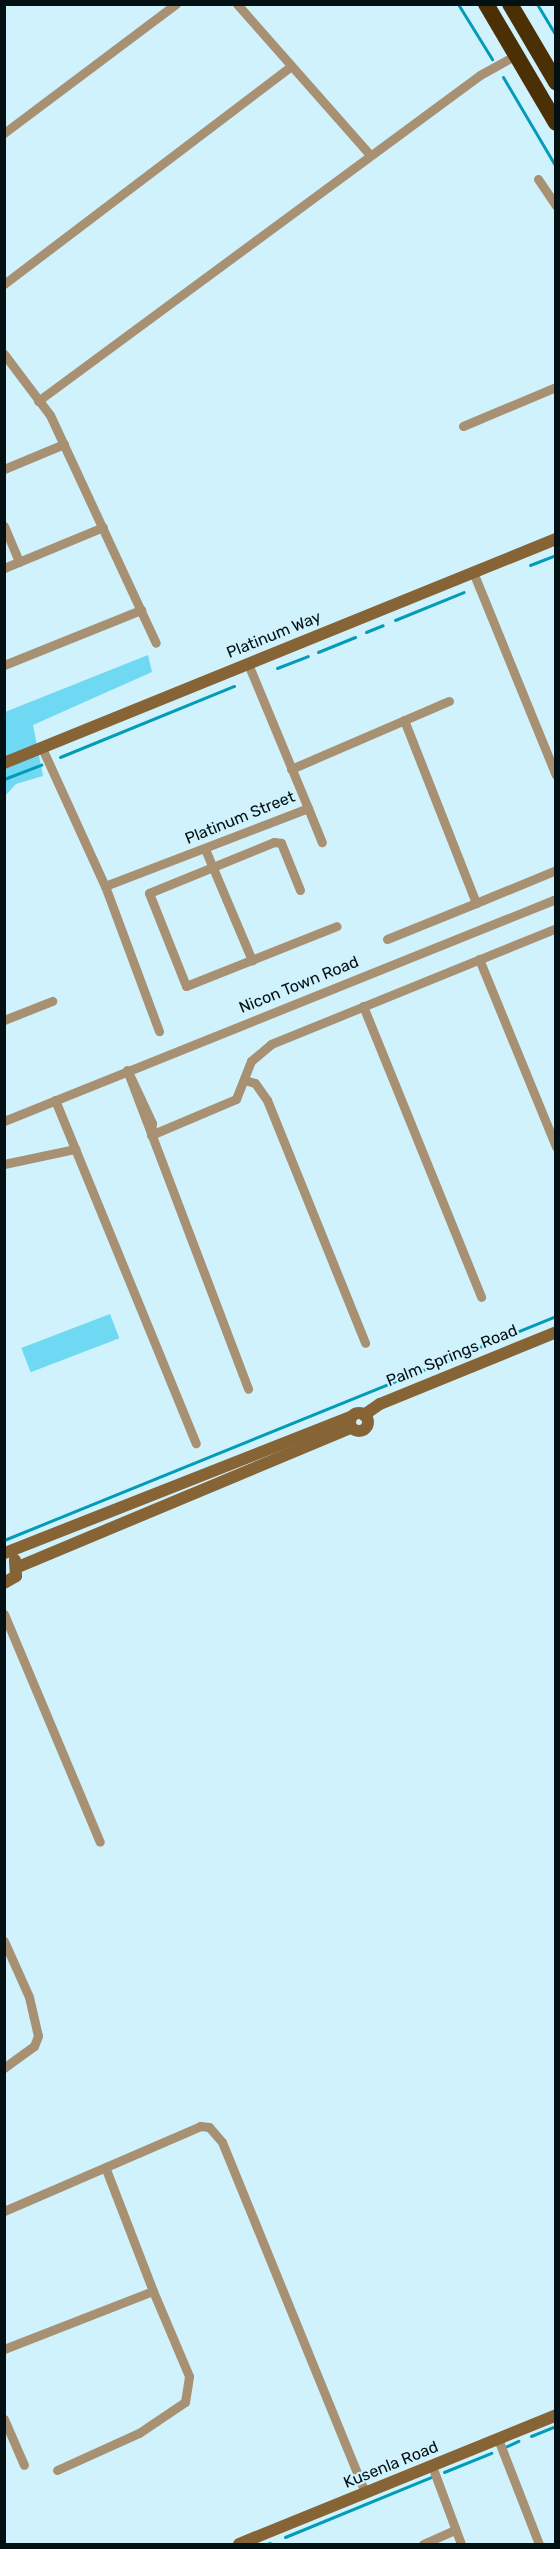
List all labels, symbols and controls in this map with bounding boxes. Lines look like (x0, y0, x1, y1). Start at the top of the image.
street label: Platinum Way (224, 607, 324, 663)
street label: Platinum Street (182, 787, 298, 849)
street label: Nicon Town Road (236, 952, 362, 1018)
street label: Palm Springs Road (384, 1321, 520, 1391)
street label: Kusenla Road (341, 2437, 441, 2493)

